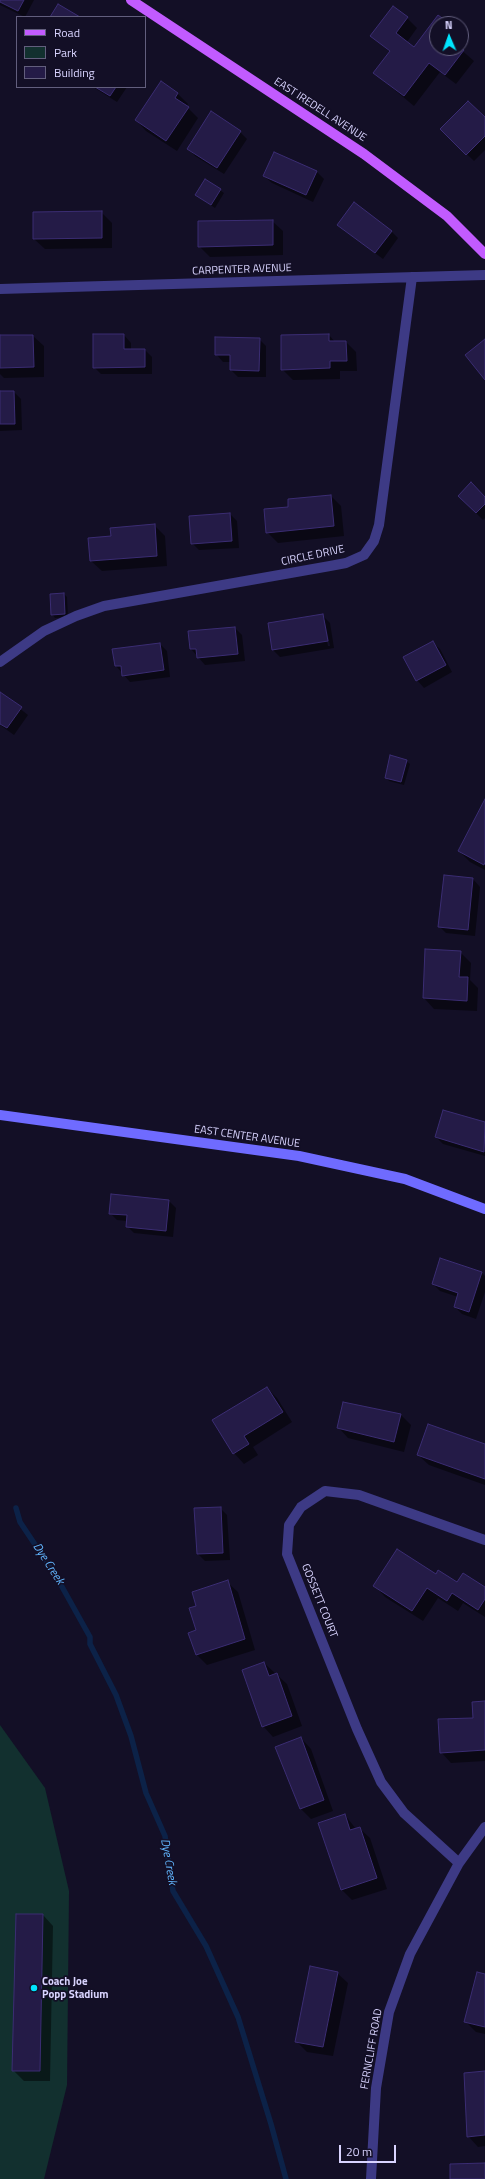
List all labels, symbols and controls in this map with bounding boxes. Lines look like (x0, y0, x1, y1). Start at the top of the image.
legend (16, 16, 146, 88)
north arrow (429, 16, 469, 56)
text: N (445, 17, 453, 33)
text: Road (54, 23, 80, 42)
text: Park (54, 43, 77, 62)
text: Building (54, 63, 95, 82)
street label: EAST IREDELL AVENUE (271, 75, 369, 145)
street label: CARPENTER AVENUE (192, 262, 292, 278)
street label: CIRCLE DRIVE (280, 543, 346, 569)
street label: EAST CENTER AVENUE (193, 1123, 301, 1151)
water label: Dye Creek (29, 1540, 67, 1588)
street label: GOSSETT COURT (298, 1562, 340, 1640)
water label: Dye Creek (157, 1838, 179, 1886)
place label: Coach Joe Popp Stadium (42, 1975, 108, 2001)
marker: Coach Joe Popp Stadium (29, 1983, 39, 1993)
street label: FERNCLIFF ROAD (358, 2008, 386, 2090)
scale bar (341, 2137, 398, 2163)
text: 20 m (346, 2142, 372, 2161)

